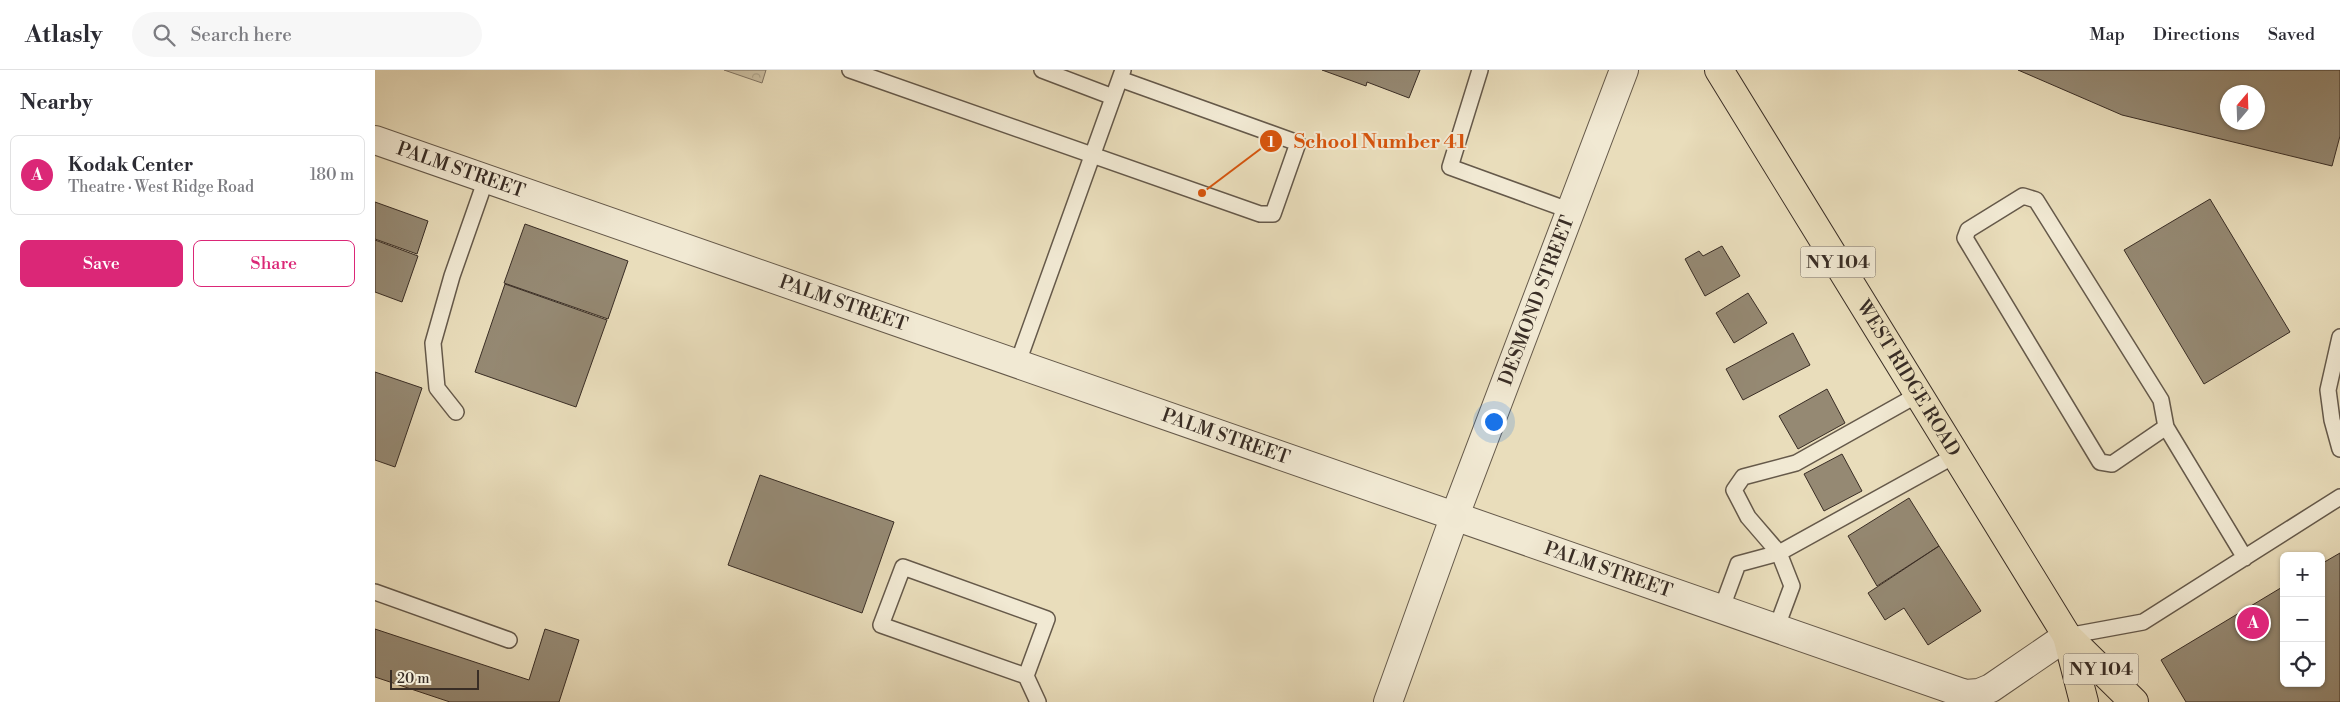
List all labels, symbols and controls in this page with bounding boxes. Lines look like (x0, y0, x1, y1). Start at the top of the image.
search box (132, 12, 482, 57)
text: Atlasly (25, 20, 102, 50)
icon: search (150, 21, 178, 49)
text: Search here (190, 23, 292, 47)
text: Map (2089, 23, 2125, 46)
text: Directions (2153, 23, 2240, 46)
text: Saved (2268, 23, 2315, 46)
north arrow (2220, 85, 2265, 130)
text: Nearby (20, 90, 93, 116)
callout: School Number 41 (1259, 124, 1477, 159)
text: School Number 41 (1294, 130, 1467, 155)
text: 1 (1267, 133, 1275, 152)
street label: PALM STREET (394, 137, 528, 203)
text: Kodak Center (68, 153, 193, 177)
text: A (31, 165, 43, 185)
text: 180 m (310, 165, 354, 185)
text: Theatre · West Ridge Road (68, 177, 254, 197)
street label: DESMOND STREET (1493, 212, 1580, 389)
button: Save (20, 240, 183, 287)
button: Share (193, 240, 355, 287)
road number: NY 104 (1801, 246, 1875, 278)
street label: PALM STREET (776, 270, 911, 337)
street label: WEST RIDGE ROAD (1851, 295, 1966, 461)
street label: PALM STREET (1158, 403, 1293, 470)
your location (1481, 409, 1507, 435)
street label: PALM STREET (1541, 536, 1676, 603)
map controls (2280, 552, 2325, 687)
button: + (2280, 552, 2325, 597)
button: − (2280, 597, 2325, 642)
pin: A (2237, 604, 2269, 642)
button: locate (2280, 642, 2325, 687)
road number: NY 104 (2063, 654, 2139, 684)
scale bar (390, 667, 479, 690)
text: 20 m (397, 670, 429, 688)

